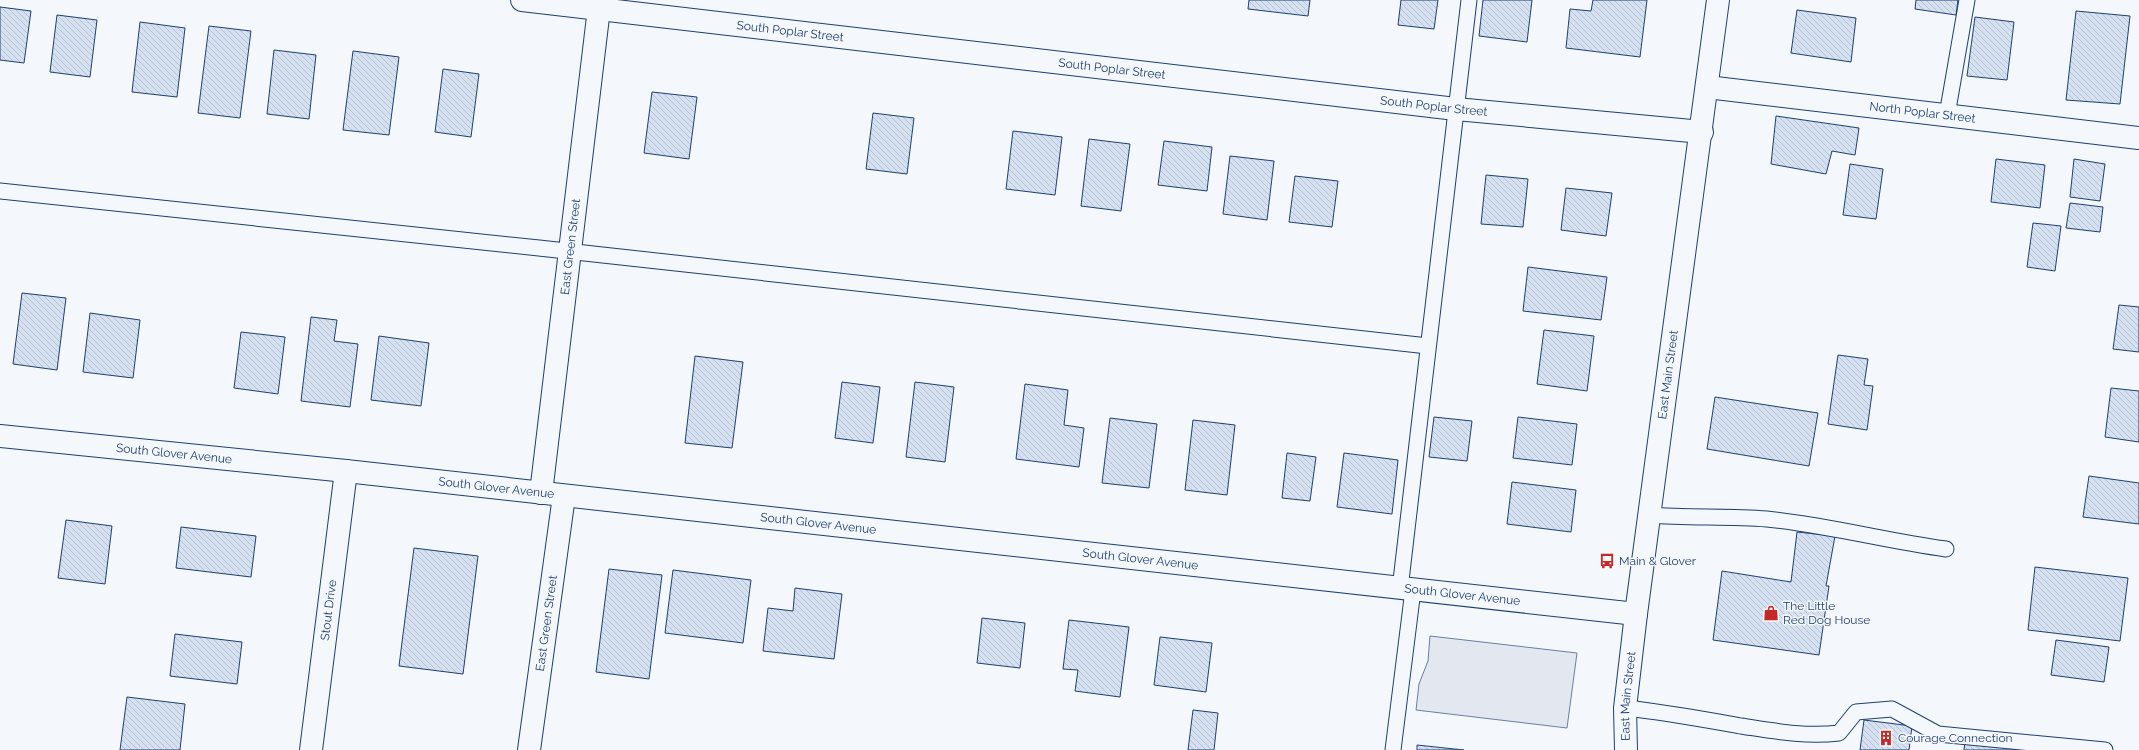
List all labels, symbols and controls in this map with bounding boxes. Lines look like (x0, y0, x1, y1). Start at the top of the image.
street label: South Poplar Street (736, 18, 844, 44)
street label: South Poplar Street (1058, 56, 1166, 82)
street label: South Poplar Street (1380, 93, 1488, 119)
street label: North Poplar Street (1869, 99, 1976, 126)
street label: East Green Street (558, 198, 583, 296)
street label: East Main Street (1655, 329, 1681, 420)
street label: South Glover Avenue (115, 441, 233, 466)
street label: South Glover Avenue (438, 474, 555, 501)
street label: South Glover Avenue (760, 510, 877, 537)
street label: South Glover Avenue (1082, 546, 1199, 572)
bus stop icon: Main & Glover (1598, 552, 1616, 570)
place label: Main & Glover (1619, 554, 1697, 568)
street label: East Green Street (533, 574, 560, 672)
street label: Stout Drive (318, 579, 339, 641)
street label: South Glover Avenue (1404, 581, 1521, 608)
place label: The Little Red Dog House (1783, 599, 1870, 627)
shop icon: The Little Red Dog House (1762, 604, 1780, 622)
street label: East Main Street (1618, 651, 1639, 741)
building icon: Courage Connection (1877, 729, 1895, 747)
place label: Courage Connection (1898, 731, 2013, 745)

